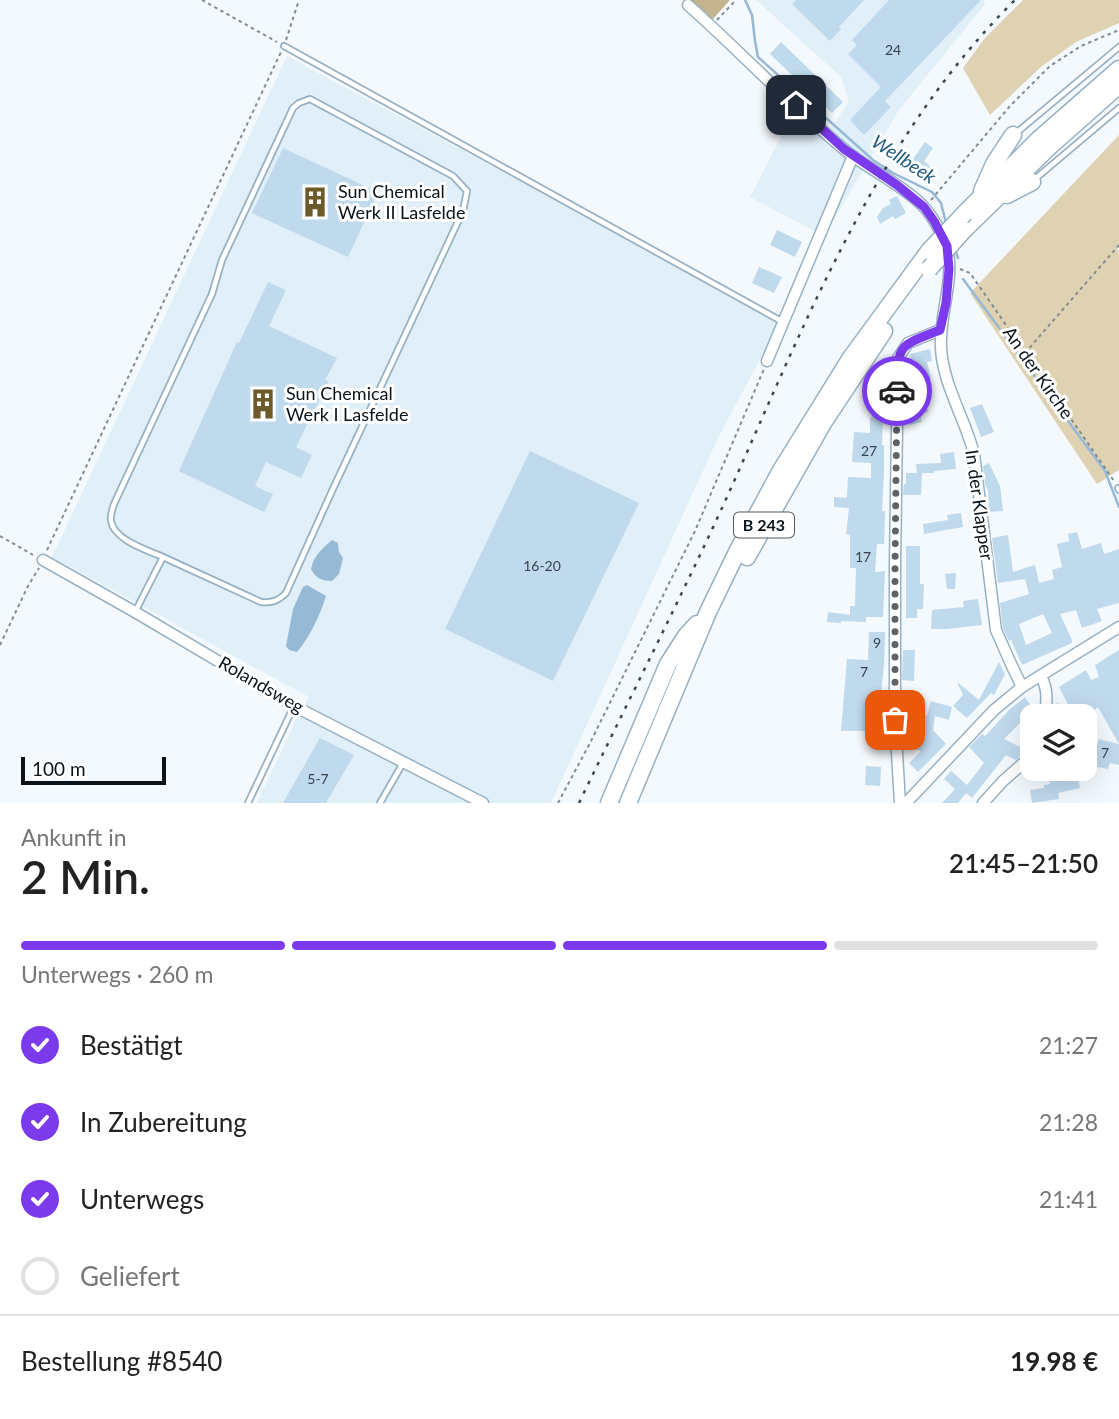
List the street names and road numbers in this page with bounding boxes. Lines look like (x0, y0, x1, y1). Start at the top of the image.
street label: An der Kirche (999, 322, 1079, 423)
street label: In der Klapper (961, 448, 999, 562)
road number: B 243 (734, 512, 794, 538)
street label: Rolandsweg (215, 651, 308, 717)

